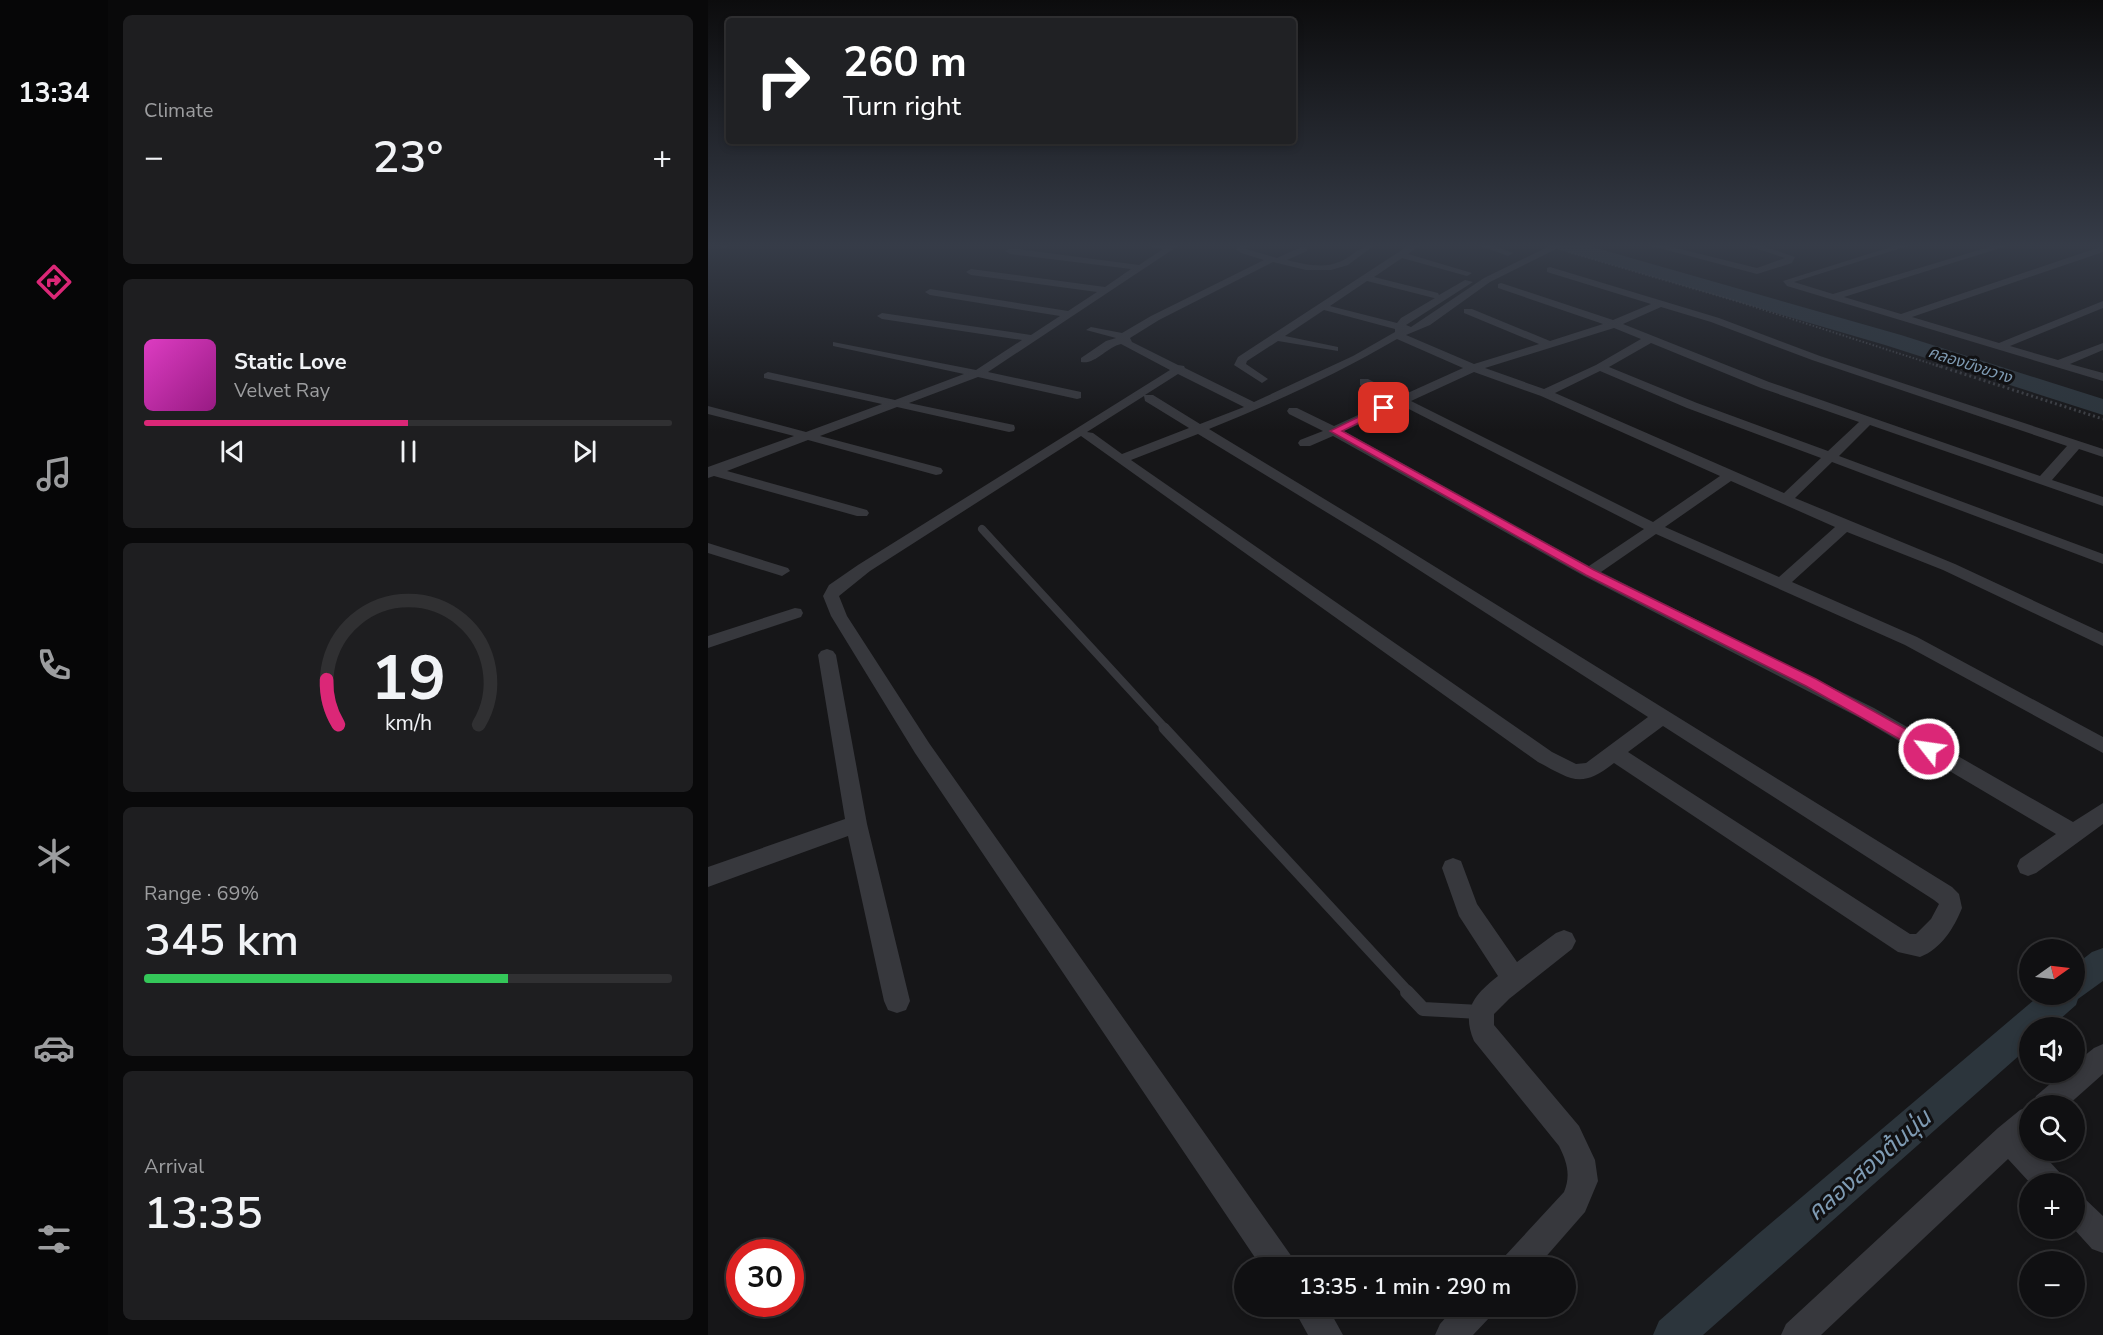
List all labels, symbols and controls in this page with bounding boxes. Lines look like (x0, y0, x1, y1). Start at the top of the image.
text: 260 m (843, 34, 967, 91)
icon: right (744, 42, 822, 120)
text: 13:34 (18, 75, 90, 112)
text: Turn right (843, 88, 961, 125)
text: Climate (144, 97, 213, 124)
text: 23° (373, 127, 443, 188)
text: − (144, 135, 164, 180)
text: + (652, 135, 672, 180)
icon: directions (33, 261, 75, 303)
water label: คลองบึงขวาง (1925, 341, 2016, 389)
text: Static Love (234, 347, 347, 377)
text: Velvet Ray (234, 377, 330, 404)
pin (1358, 382, 1409, 433)
icon: arrive (1367, 391, 1400, 424)
icon: previous (216, 435, 249, 468)
icon: pause (392, 435, 425, 468)
icon: next (568, 435, 601, 468)
icon: music (33, 453, 75, 495)
text: 19 (371, 636, 445, 721)
icon: phone (33, 644, 75, 686)
text: km/h (384, 708, 432, 738)
position arrow (1897, 717, 1961, 781)
icon: climate (33, 835, 75, 877)
text: Range · 69% (144, 880, 259, 907)
text: 345 km (144, 910, 299, 971)
north arrow (2019, 939, 2085, 1005)
map controls (2019, 939, 2085, 1317)
button: sound (2019, 1017, 2085, 1083)
icon: car (33, 1027, 75, 1069)
button: search (2019, 1095, 2085, 1161)
water label: คลองสองต้นนุ่น (1800, 1101, 1939, 1228)
text: Arrival (144, 1153, 204, 1180)
button: + (2019, 1173, 2085, 1239)
text: 13:35 (144, 1183, 263, 1244)
icon: filters (33, 1218, 75, 1260)
speed limit sign: 30 (726, 1239, 804, 1317)
button: − (2019, 1251, 2085, 1317)
text: 13:35 · 1 min · 290 m (1299, 1272, 1511, 1302)

